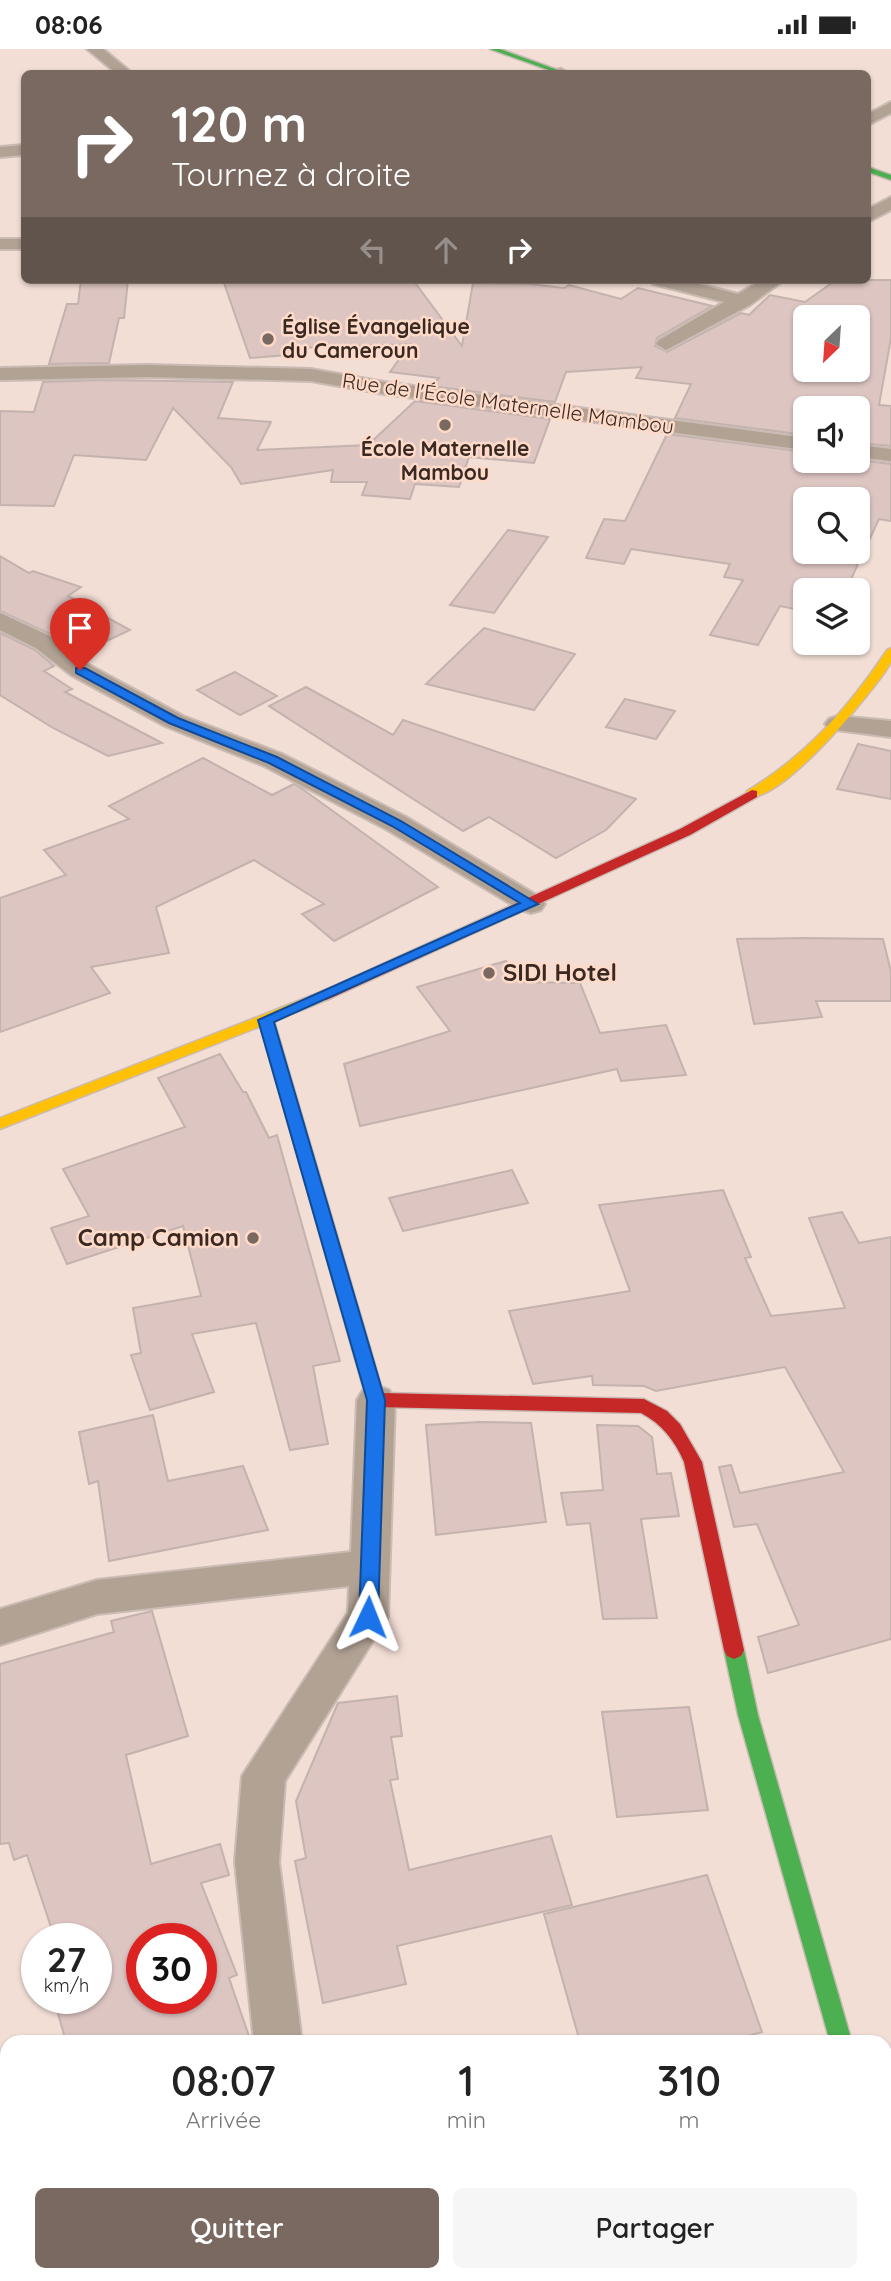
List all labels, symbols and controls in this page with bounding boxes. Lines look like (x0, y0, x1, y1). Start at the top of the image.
text: 08:06 (35, 8, 103, 41)
text: 120 m (171, 93, 307, 154)
icon: right (56, 98, 147, 189)
text: Tournez à droite (171, 154, 411, 194)
icon: left (354, 231, 392, 269)
icon: ahead (427, 231, 465, 269)
icon: right (500, 231, 538, 269)
north arrow (793, 305, 870, 381)
map controls (793, 305, 870, 655)
place label: Église Évangelique du Cameroun (282, 313, 470, 363)
marker: Église Évangelique du Cameroun (260, 331, 276, 347)
street label: Rue de l'École Maternelle Mambou (340, 367, 676, 439)
button: sound (793, 396, 870, 473)
marker: École Maternelle Mambou (437, 417, 453, 433)
place label: École Maternelle Mambou (361, 435, 529, 485)
button: search (793, 487, 870, 564)
button: layers (793, 578, 870, 655)
pin (50, 598, 110, 670)
icon: arrive (61, 609, 99, 647)
place label: SIDI Hotel (503, 957, 617, 987)
marker: SIDI Hotel (481, 965, 497, 981)
place label: Camp Camion (78, 1222, 239, 1252)
marker: Camp Camion (245, 1230, 261, 1246)
position arrow (331, 1580, 405, 1654)
speed limit sign: 30 (126, 1923, 217, 2014)
text: 27 (47, 1937, 86, 1981)
text: km/h (44, 1974, 89, 1997)
text: 08:07 (171, 2054, 276, 2107)
text: 1 (458, 2054, 474, 2107)
text: 310 (657, 2054, 721, 2107)
text: Arrivée (186, 2105, 261, 2134)
text: min (447, 2105, 486, 2134)
text: m (679, 2105, 699, 2134)
button: Quitter (35, 2188, 439, 2268)
button: Partager (453, 2188, 857, 2268)

